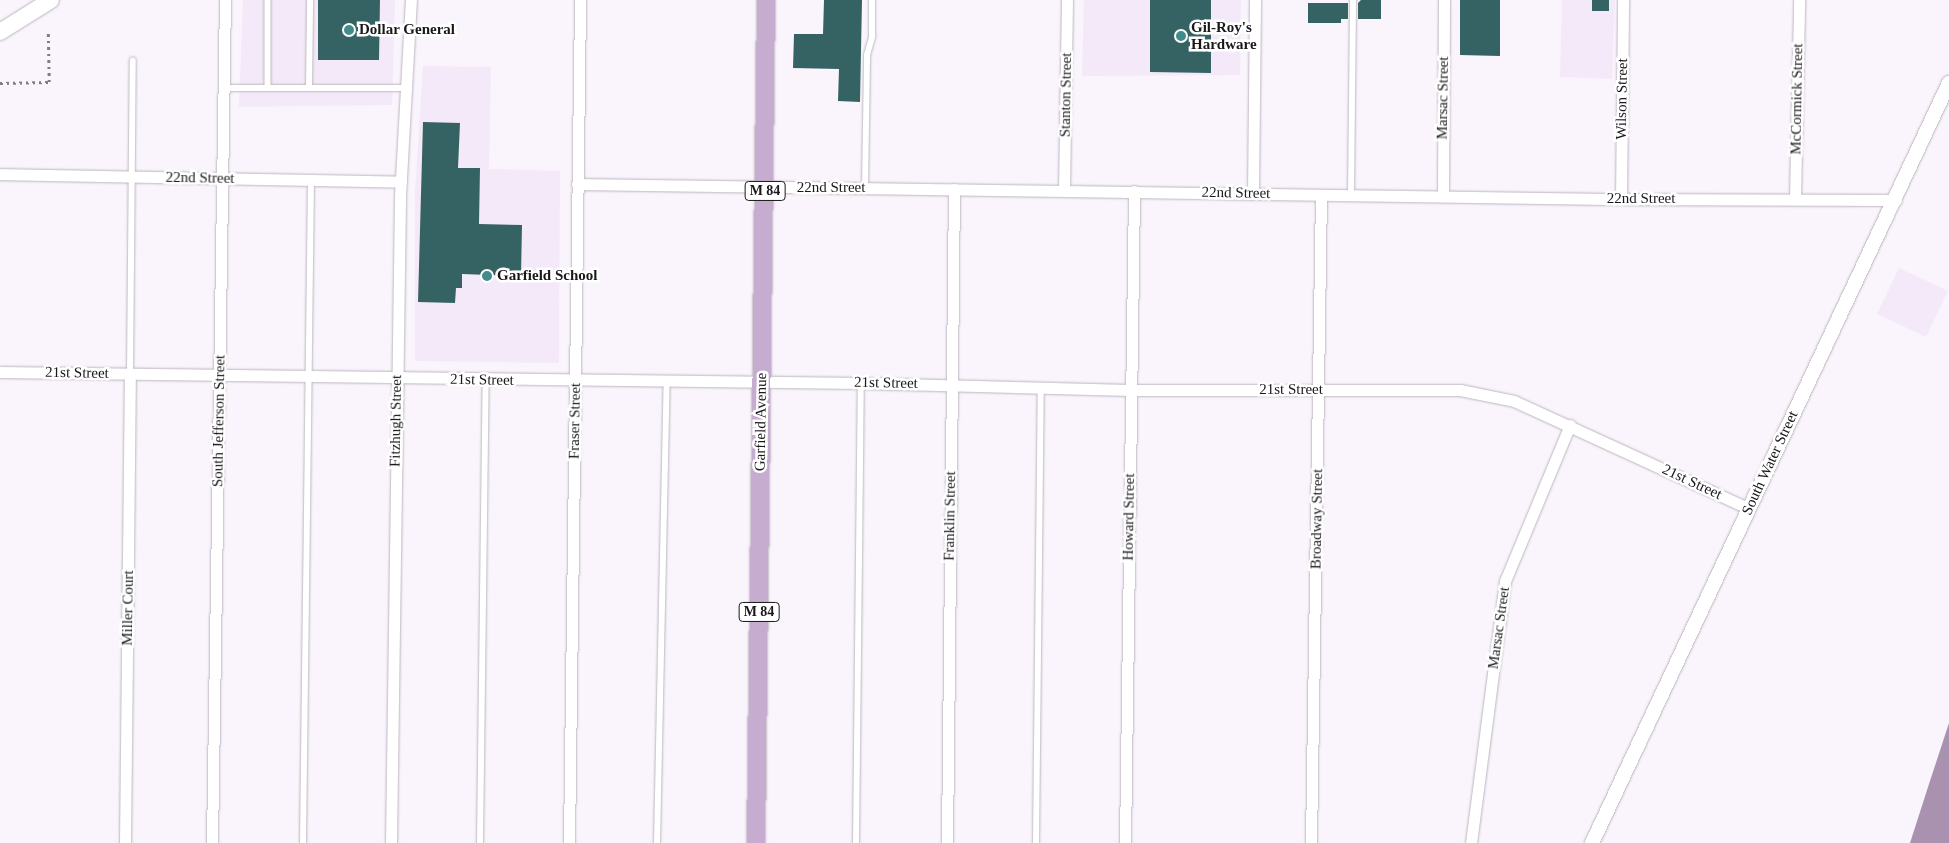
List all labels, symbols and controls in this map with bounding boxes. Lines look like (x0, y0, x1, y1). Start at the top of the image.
place label: Gil-Roy's Hardware (1191, 18, 1257, 53)
place label: Dollar General (359, 21, 455, 39)
marker: Dollar General (343, 24, 355, 36)
marker: Gil-Roy's Hardware (1175, 30, 1187, 42)
street label: McCormick Street (1787, 43, 1807, 155)
street label: Stanton Street (1056, 53, 1076, 137)
street label: Marsac Street (1433, 56, 1453, 140)
street label: Wilson Street (1612, 58, 1632, 140)
street label: 22nd Street (165, 168, 235, 188)
street label: 22nd Street (797, 179, 865, 197)
road number: M 84 (744, 180, 786, 202)
street label: 22nd Street (1201, 183, 1271, 203)
street label: 22nd Street (1607, 190, 1675, 208)
place label: Garfield School (497, 267, 597, 285)
marker: Garfield School (481, 270, 493, 282)
street label: South Jefferson Street (209, 355, 229, 487)
street label: 21st Street (45, 363, 109, 383)
street label: 21st Street (450, 370, 514, 390)
street label: Garfield Avenue (751, 372, 771, 472)
street label: 21st Street (854, 373, 918, 393)
street label: Fitzhugh Street (386, 375, 406, 467)
street label: 21st Street (1259, 381, 1323, 399)
street label: Fraser Street (565, 383, 585, 459)
street label: South Water Street (1738, 408, 1802, 518)
street label: 21st Street (1659, 460, 1725, 504)
street label: Broadway Street (1307, 469, 1327, 569)
street label: Franklin Street (940, 471, 960, 561)
street label: Howard Street (1119, 473, 1139, 561)
street label: Miller Court (118, 570, 138, 646)
street label: Marsac Street (1484, 586, 1514, 670)
road number: M 84 (738, 600, 780, 624)

